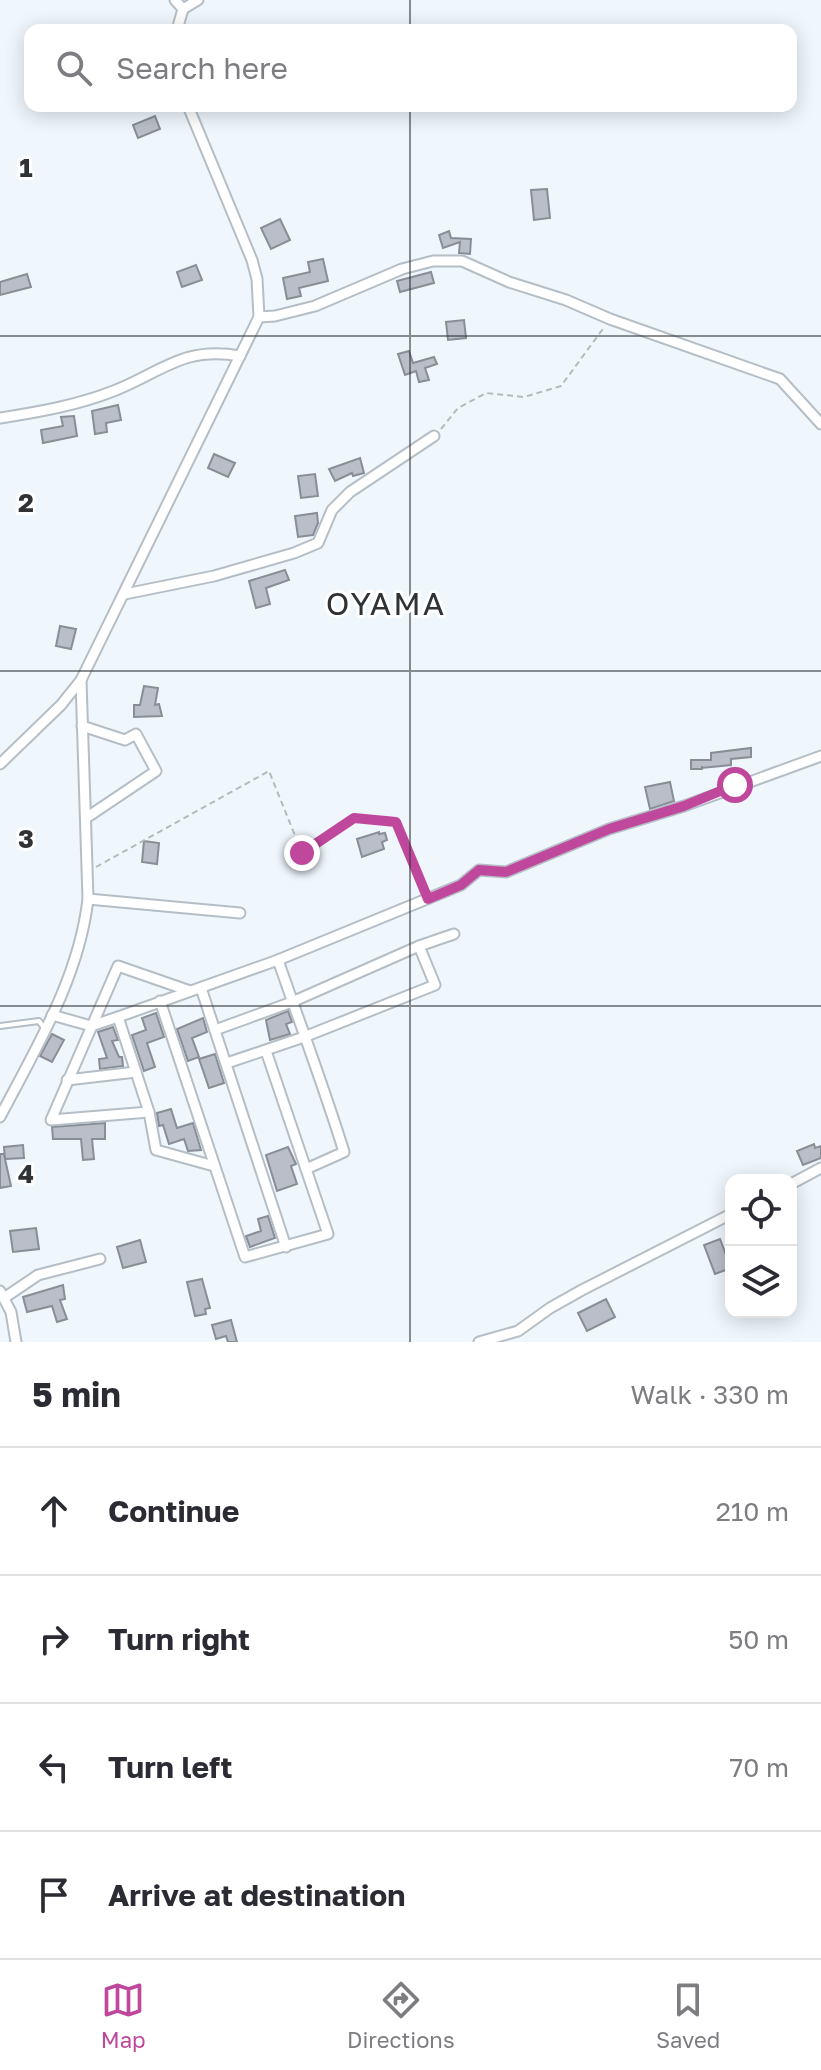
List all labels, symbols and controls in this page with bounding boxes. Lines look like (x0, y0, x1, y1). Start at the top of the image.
search box (24, 24, 797, 112)
icon: search (52, 46, 96, 90)
text: Search here (116, 50, 288, 86)
text: 1 (19, 152, 33, 183)
text: 2 (18, 487, 34, 518)
district label: OYAMA (326, 584, 446, 622)
route start (717, 767, 753, 803)
text: 3 (18, 823, 34, 854)
route end (284, 835, 320, 871)
text: 4 (18, 1158, 34, 1189)
map controls (725, 1174, 797, 1318)
button: locate (725, 1174, 797, 1246)
button: layers (725, 1246, 797, 1318)
text: 5 min (32, 1374, 121, 1414)
text: Walk · 330 m (631, 1379, 789, 1410)
icon: ahead (32, 1489, 76, 1533)
text: Continue (108, 1493, 239, 1529)
text: 210 m (716, 1496, 789, 1527)
icon: right (32, 1617, 76, 1661)
text: Turn right (108, 1621, 250, 1657)
text: 50 m (728, 1624, 789, 1655)
icon: left (32, 1745, 76, 1789)
text: Turn left (108, 1749, 233, 1785)
text: 70 m (730, 1752, 789, 1783)
icon: arrive (32, 1873, 76, 1917)
text: Arrive at destination (108, 1877, 405, 1913)
tab: Map (101, 1978, 146, 2053)
tab: Directions (347, 1978, 455, 2053)
tab: Saved (656, 1978, 720, 2053)

